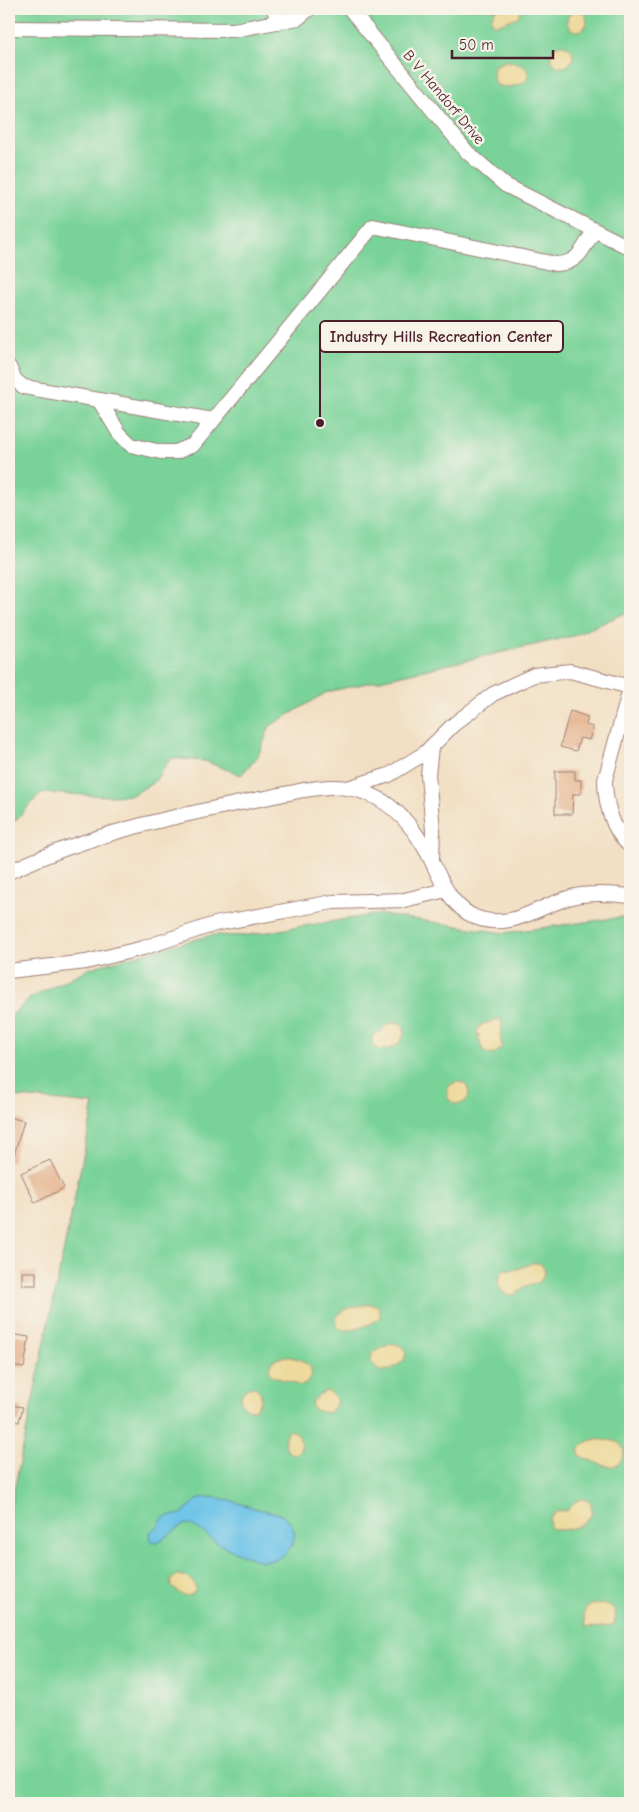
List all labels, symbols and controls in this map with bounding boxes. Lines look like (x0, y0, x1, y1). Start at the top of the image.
scale bar (452, 28, 553, 60)
text: 50 m (459, 36, 494, 54)
street label: B V Handorf Drive (399, 46, 489, 148)
callout: Industry Hills Recreation Center (320, 321, 563, 352)
text: Industry Hills Recreation Center (330, 328, 553, 346)

